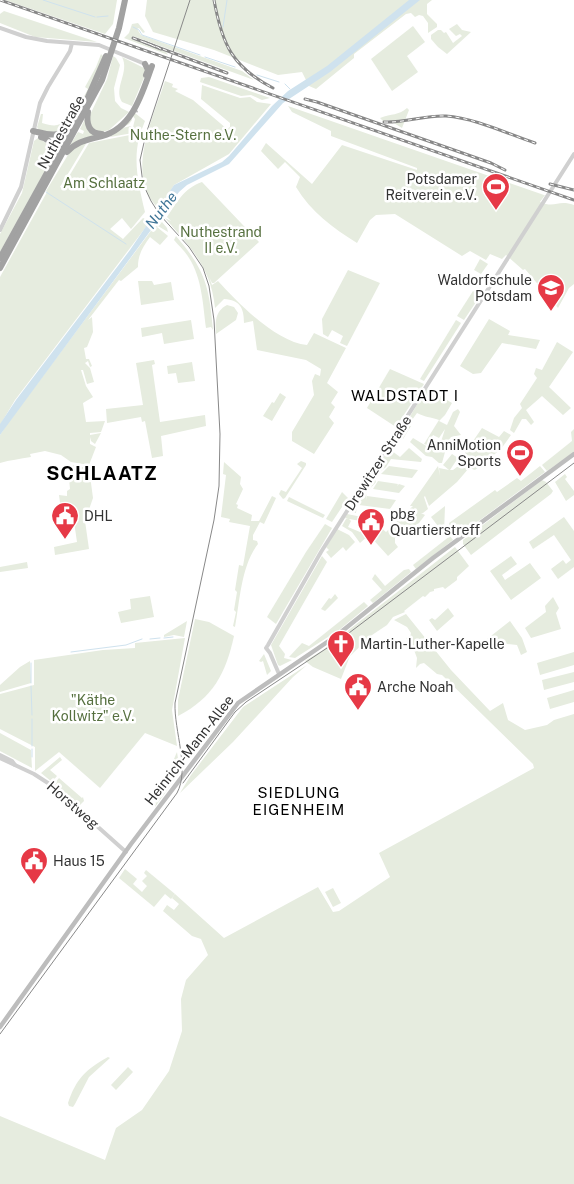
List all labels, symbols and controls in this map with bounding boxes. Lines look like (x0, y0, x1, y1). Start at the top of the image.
street label: Nuthestraße (34, 92, 88, 172)
park label: Nuthe-Stern e.V. (130, 127, 236, 143)
place label: Potsdamer Reitverein e.V. (386, 171, 477, 203)
sports icon: Potsdamer Reitverein e.V. (481, 172, 511, 211)
park label: Am Schlaatz (63, 175, 145, 191)
water label: Nuthe (142, 188, 180, 232)
park label: Nuthestrand II e.V. (180, 224, 262, 256)
place label: Waldorfschule Potsdam (438, 272, 532, 304)
school or university icon: Waldorfschule Potsdam (536, 273, 566, 312)
district label: WALDSTADT I (351, 387, 459, 404)
street label: Drewitzer Straße (341, 413, 415, 513)
place label: AnniMotion Sports (427, 437, 501, 469)
sports icon: AnniMotion Sports (505, 438, 535, 477)
district label: SCHLAATZ (46, 462, 158, 484)
public building icon: DHL (50, 501, 80, 540)
place label: pbg Quartierstreff (390, 506, 480, 538)
public building icon: pbg Quartierstreff (356, 507, 386, 546)
place label: DHL (84, 508, 113, 524)
church icon: Martin-Luther-Kapelle (326, 629, 356, 668)
place label: Martin-Luther-Kapelle (360, 636, 505, 652)
public building icon: Arche Noah (343, 672, 373, 711)
place label: Arche Noah (377, 679, 453, 695)
park label: "Käthe Kollwitz" e.V. (52, 692, 134, 724)
street label: Heinrich-Mann-Allee (141, 692, 237, 808)
street label: Horstweg (44, 778, 103, 832)
district label: SIEDLUNG EIGENHEIM (253, 784, 345, 818)
public building icon: Haus 15 (19, 846, 49, 885)
place label: Haus 15 (53, 853, 105, 869)

